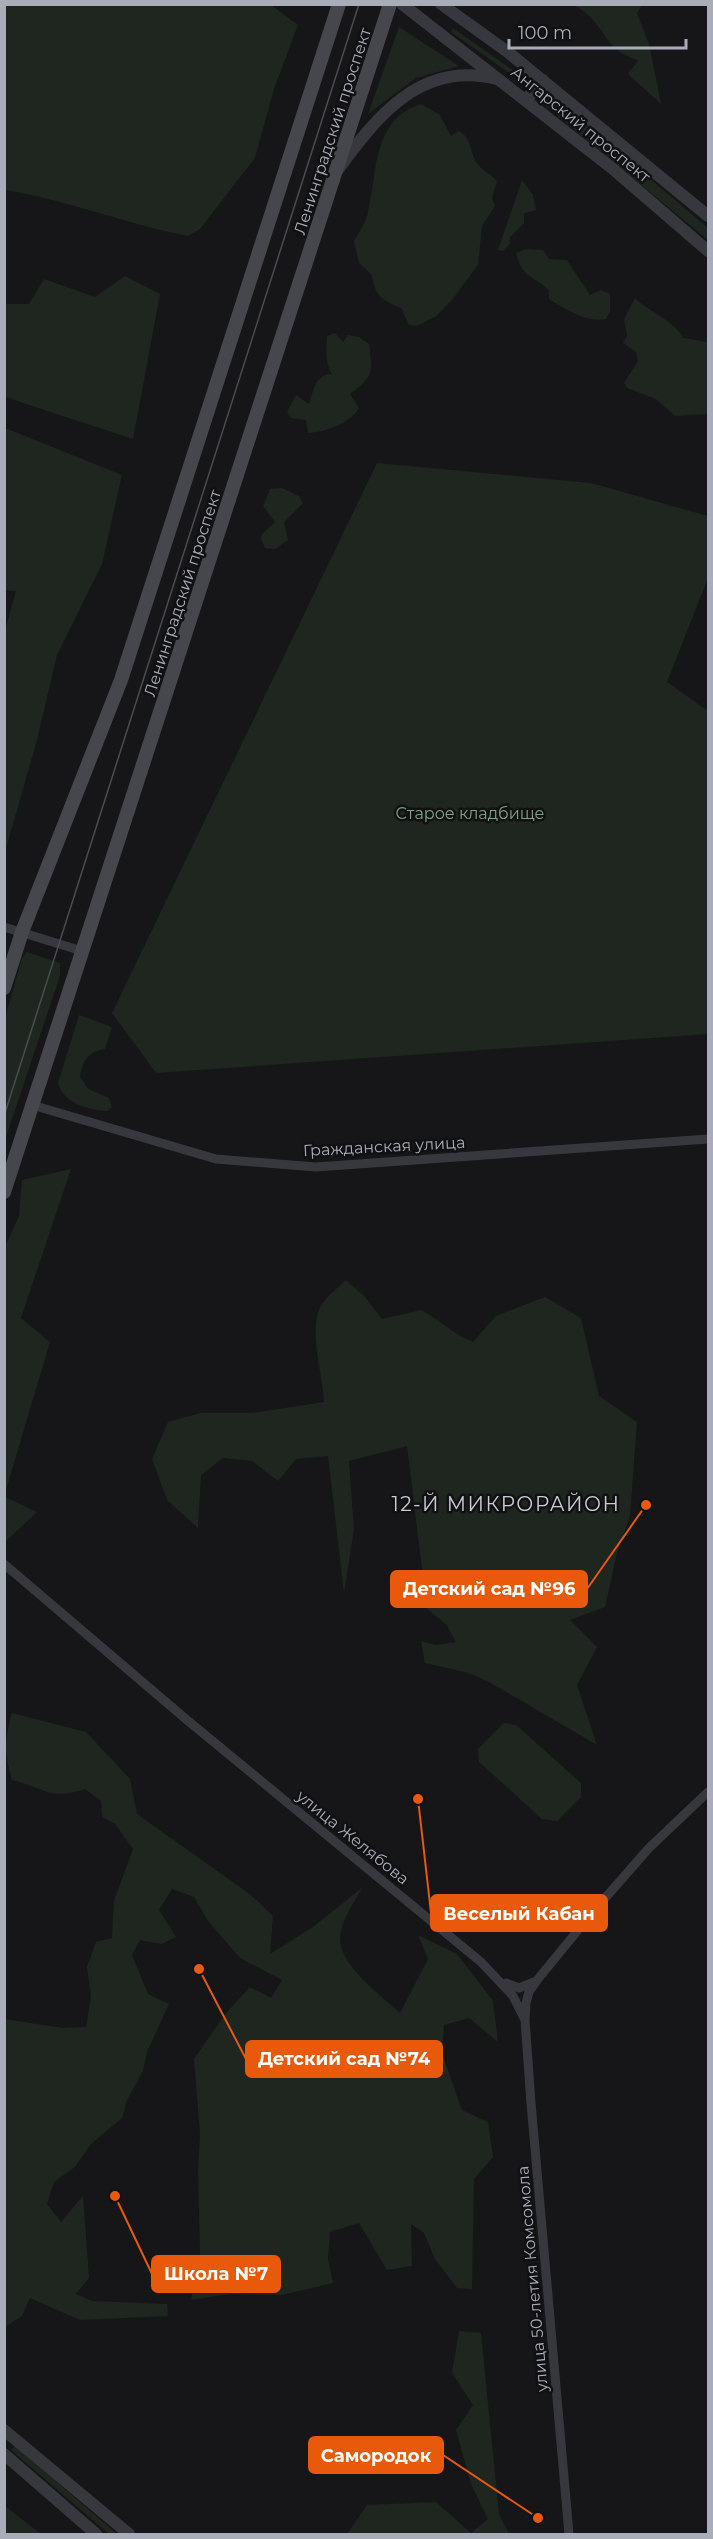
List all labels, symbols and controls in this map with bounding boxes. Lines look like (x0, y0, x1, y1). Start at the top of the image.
scale bar (509, 12, 686, 50)
text: 100 m (518, 22, 572, 44)
street label: Ленинградский проспект (290, 25, 375, 237)
street label: Ангарский проспект (507, 62, 654, 187)
street label: Ленинградский проспект (140, 487, 225, 699)
park label: Старое кладбище (396, 804, 544, 823)
street label: Гражданская улица (302, 1133, 466, 1160)
district label: 12-Й МИКРОРАЙОН (392, 1492, 620, 1516)
callout: Детский сад №96 (391, 1571, 587, 1607)
text: Детский сад №96 (403, 1578, 576, 1600)
street label: улица Желябова (292, 1786, 413, 1889)
callout: Веселый Кабан (431, 1895, 607, 1931)
text: Веселый Кабан (443, 1903, 595, 1925)
callout: Детский сад №74 (246, 2041, 442, 2077)
text: Детский сад №74 (258, 2048, 431, 2070)
street label: улица 50-летия Комсомола (513, 2165, 552, 2394)
callout: Школа №7 (152, 2256, 280, 2292)
text: Школа №7 (164, 2263, 268, 2285)
callout: Самородок (309, 2437, 443, 2473)
text: Самородок (321, 2445, 432, 2467)

